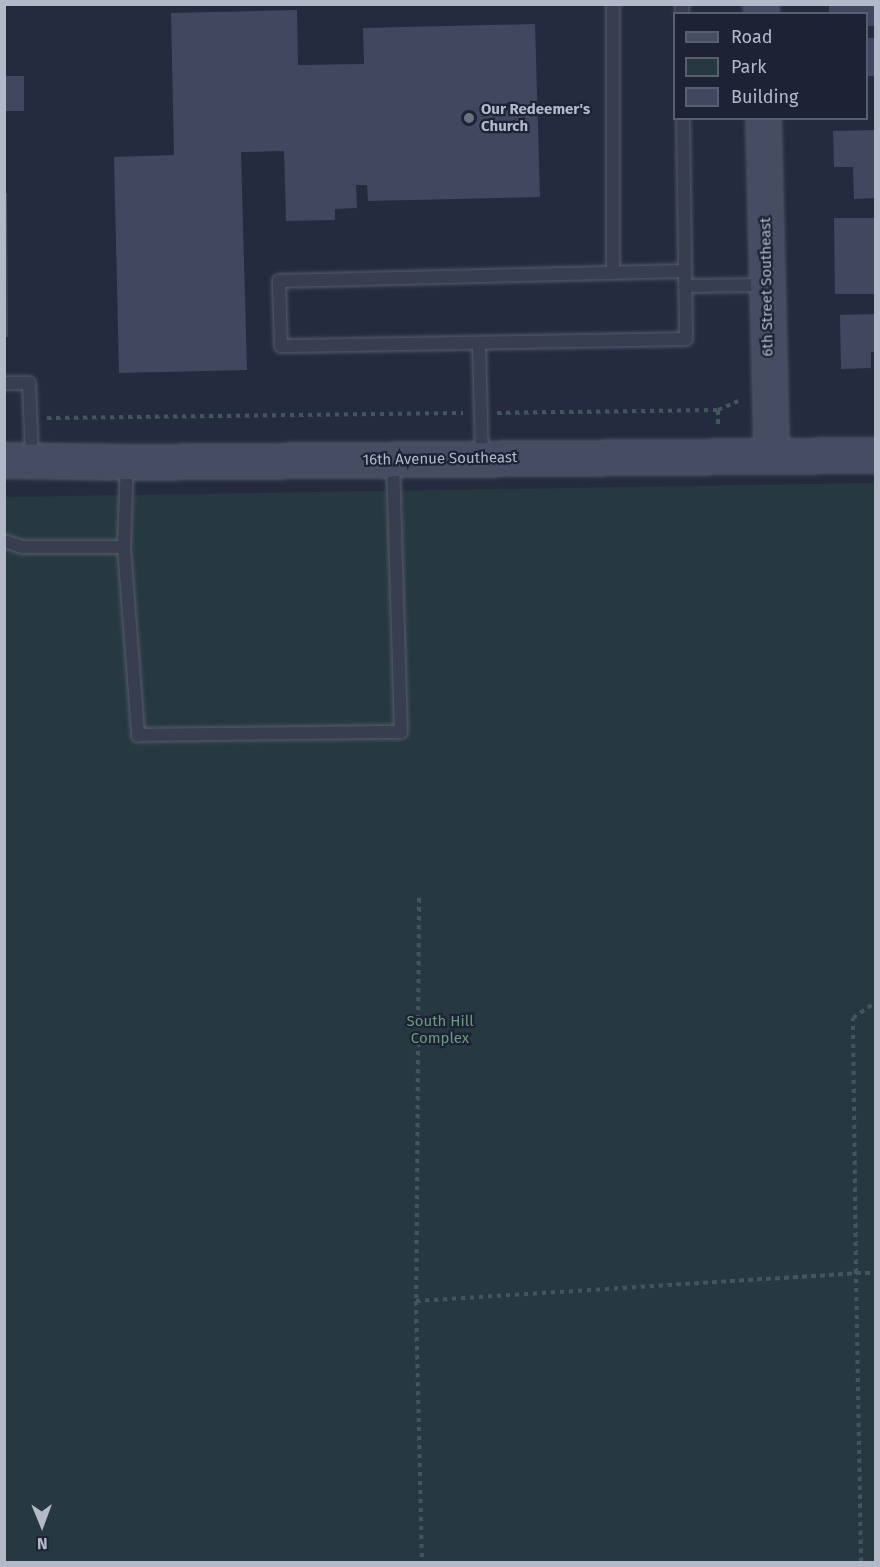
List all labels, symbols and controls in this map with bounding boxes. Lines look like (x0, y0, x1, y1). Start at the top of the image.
legend (673, 12, 868, 120)
text: Road (731, 26, 773, 48)
text: Park (731, 56, 766, 78)
text: Building (731, 86, 798, 108)
place label: Our Redeemer's Church (481, 100, 590, 135)
marker: Our Redeemer's Church (462, 111, 476, 125)
street label: 6th Street Southeast (757, 217, 777, 357)
street label: 16th Avenue Southeast (362, 449, 518, 469)
park label: South Hill Complex (406, 1012, 474, 1047)
north arrow (12, 1495, 72, 1555)
text: N (37, 1534, 48, 1553)

